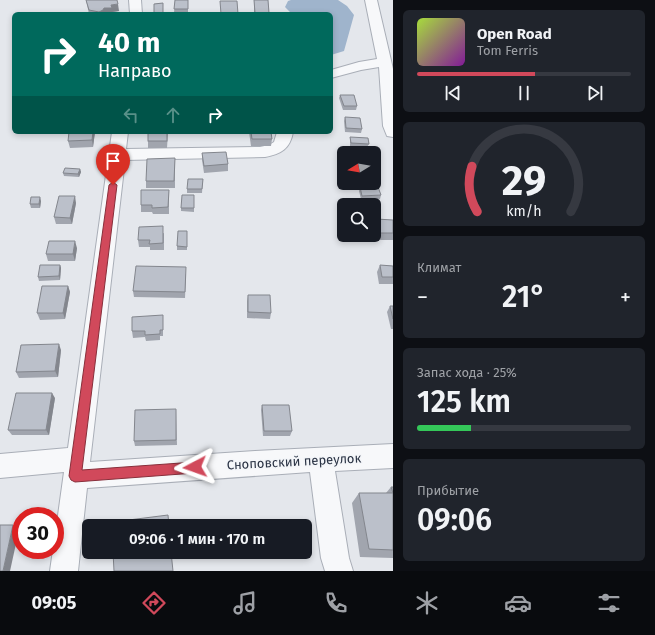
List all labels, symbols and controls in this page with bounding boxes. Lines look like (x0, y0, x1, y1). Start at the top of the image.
text: Open Road (477, 25, 552, 43)
text: 40 m (98, 26, 161, 59)
icon: right (32, 28, 84, 80)
text: Tom Ferris (477, 43, 538, 58)
text: Направо (98, 60, 172, 82)
icon: previous (442, 82, 464, 104)
icon: pause (513, 82, 535, 104)
icon: next (584, 82, 606, 104)
icon: left (120, 104, 142, 126)
icon: ahead (162, 104, 184, 126)
icon: right (204, 104, 226, 126)
pin (96, 144, 130, 185)
north arrow (337, 146, 381, 190)
map controls (337, 146, 381, 242)
icon: arrive (102, 150, 124, 172)
text: 29 (502, 156, 546, 206)
button: search (337, 198, 381, 242)
text: km/h (506, 202, 542, 219)
text: Климат (417, 260, 461, 275)
text: 21° (502, 279, 546, 315)
text: − (417, 284, 428, 311)
text: + (620, 284, 631, 311)
text: Запас хода · 25% (417, 365, 517, 380)
text: 125 km (417, 384, 511, 420)
position arrow (174, 446, 216, 488)
street label: Сноповский переулок (226, 450, 362, 473)
text: Прибытие (417, 483, 479, 498)
text: 09:06 (417, 502, 492, 538)
speed limit sign: 30 (12, 507, 64, 559)
text: 09:06 · 1 мин · 170 m (129, 530, 265, 548)
icon: directions (140, 589, 168, 617)
icon: music (231, 589, 259, 617)
icon: phone (322, 589, 350, 617)
icon: climate (413, 589, 441, 617)
icon: car (504, 589, 532, 617)
icon: filters (595, 589, 623, 617)
text: 09:05 (32, 592, 77, 614)

